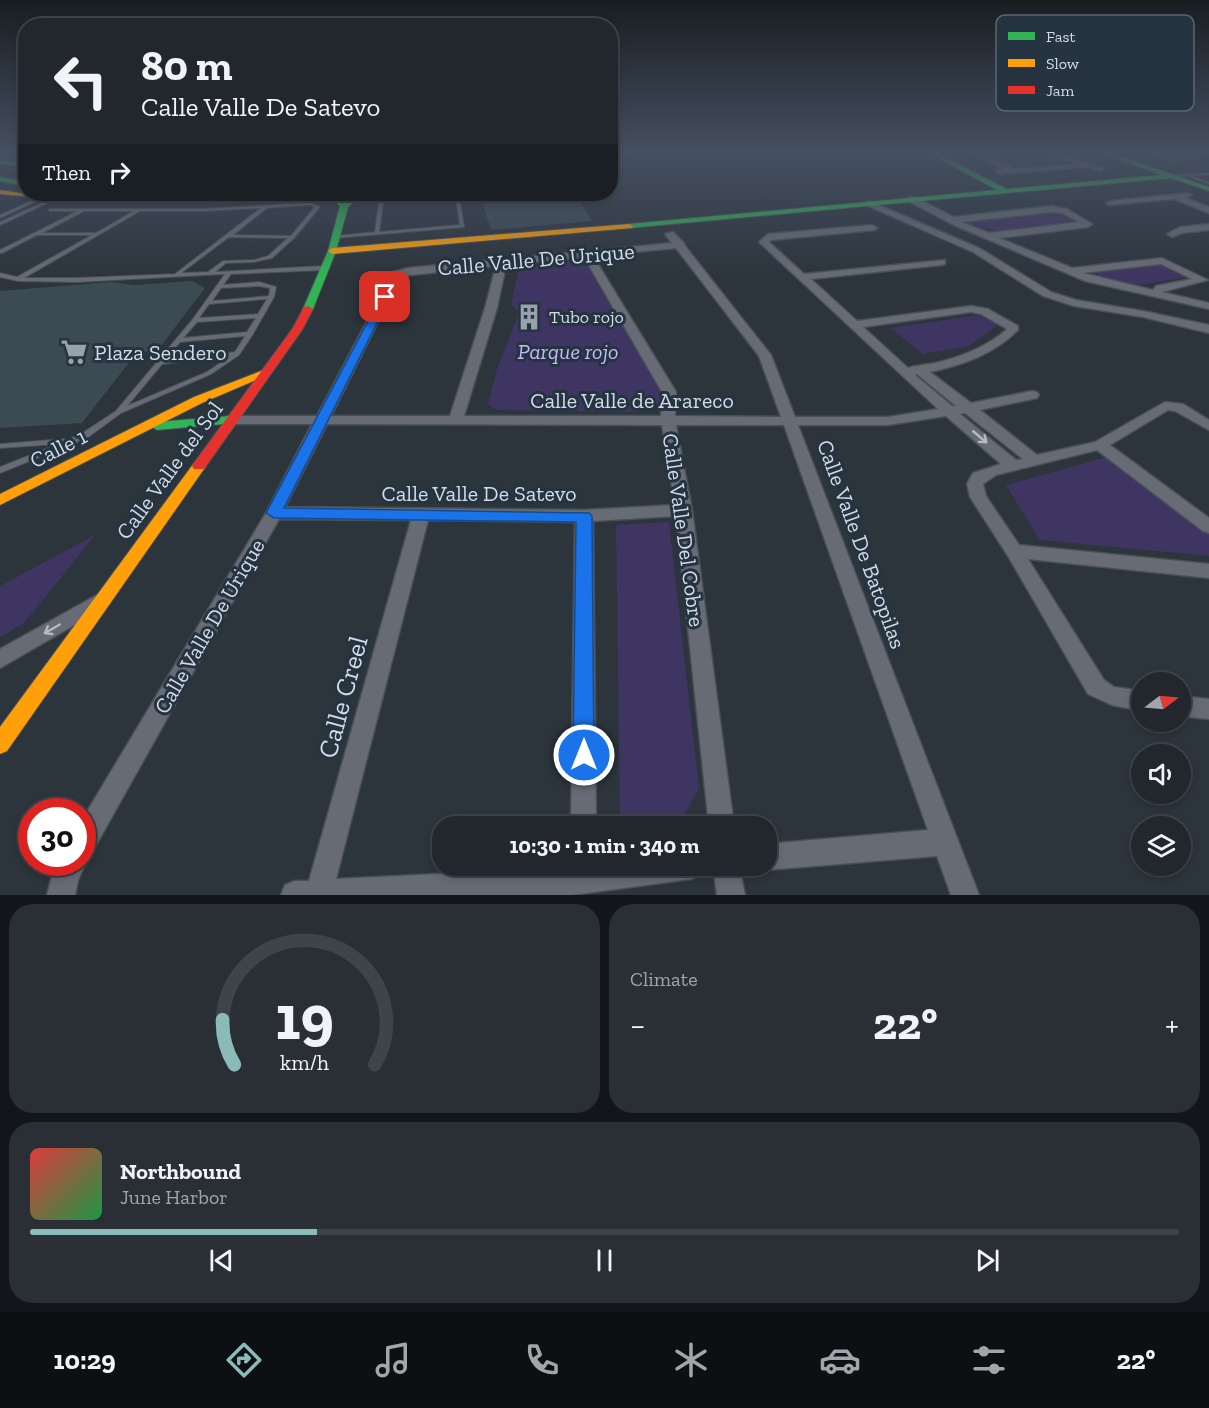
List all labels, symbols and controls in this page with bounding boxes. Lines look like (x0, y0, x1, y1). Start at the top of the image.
legend (996, 15, 1194, 111)
text: Fast (1046, 27, 1075, 46)
text: 80 m (141, 40, 232, 91)
icon: left (42, 42, 120, 120)
text: Slow (1046, 54, 1080, 73)
text: Jam (1046, 81, 1075, 100)
text: Calle Valle De Satevo (141, 91, 380, 123)
icon: right (103, 156, 136, 189)
text: Then (42, 159, 91, 186)
street label: Calle Valle De Urique (436, 237, 636, 282)
pin (359, 271, 410, 322)
icon: arrive (368, 280, 401, 313)
building icon: Tubo rojo (514, 302, 544, 332)
place label: Tubo rojo (549, 306, 624, 328)
supermarket icon: Plaza Sendero (59, 337, 89, 367)
park label: Parque rojo (517, 338, 619, 365)
place label: Plaza Sendero (94, 339, 227, 366)
street label: Calle Valle de Arareco (530, 387, 734, 414)
street label: Calle Valle del Sol (110, 396, 229, 544)
street label: Calle 1 (25, 422, 92, 474)
one-way arrow (972, 431, 988, 444)
street label: Calle Valle Del Cobre (657, 432, 710, 629)
street label: Calle Valle De Batopilas (811, 436, 912, 652)
street label: Calle Valle De Satevo (381, 480, 577, 507)
street label: Calle Valle De Urique (148, 534, 271, 719)
one-way arrow (44, 623, 61, 635)
street label: Calle Creel (311, 632, 375, 762)
north arrow (1131, 672, 1191, 732)
map controls (1131, 672, 1191, 876)
position arrow (552, 723, 616, 787)
button: sound (1131, 744, 1191, 804)
speed limit sign: 30 (18, 798, 96, 876)
button: layers (1131, 816, 1191, 876)
text: 10:30 · 1 min · 340 m (509, 832, 700, 859)
text: Climate (630, 967, 698, 991)
text: 19 (275, 980, 334, 1055)
text: 22° (873, 997, 938, 1051)
text: − (630, 1005, 645, 1044)
text: + (1165, 1005, 1179, 1044)
text: km/h (280, 1051, 329, 1076)
text: Northbound (120, 1158, 241, 1185)
text: June Harbor (120, 1185, 228, 1209)
icon: previous (205, 1244, 238, 1277)
icon: pause (588, 1244, 621, 1277)
icon: next (971, 1244, 1004, 1277)
icon: directions (223, 1339, 265, 1381)
icon: music (372, 1339, 414, 1381)
icon: phone (521, 1339, 563, 1381)
icon: climate (670, 1339, 712, 1381)
icon: car (819, 1339, 861, 1381)
icon: filters (968, 1339, 1010, 1381)
text: 10:29 (54, 1344, 116, 1376)
text: 22° (1117, 1344, 1155, 1376)

